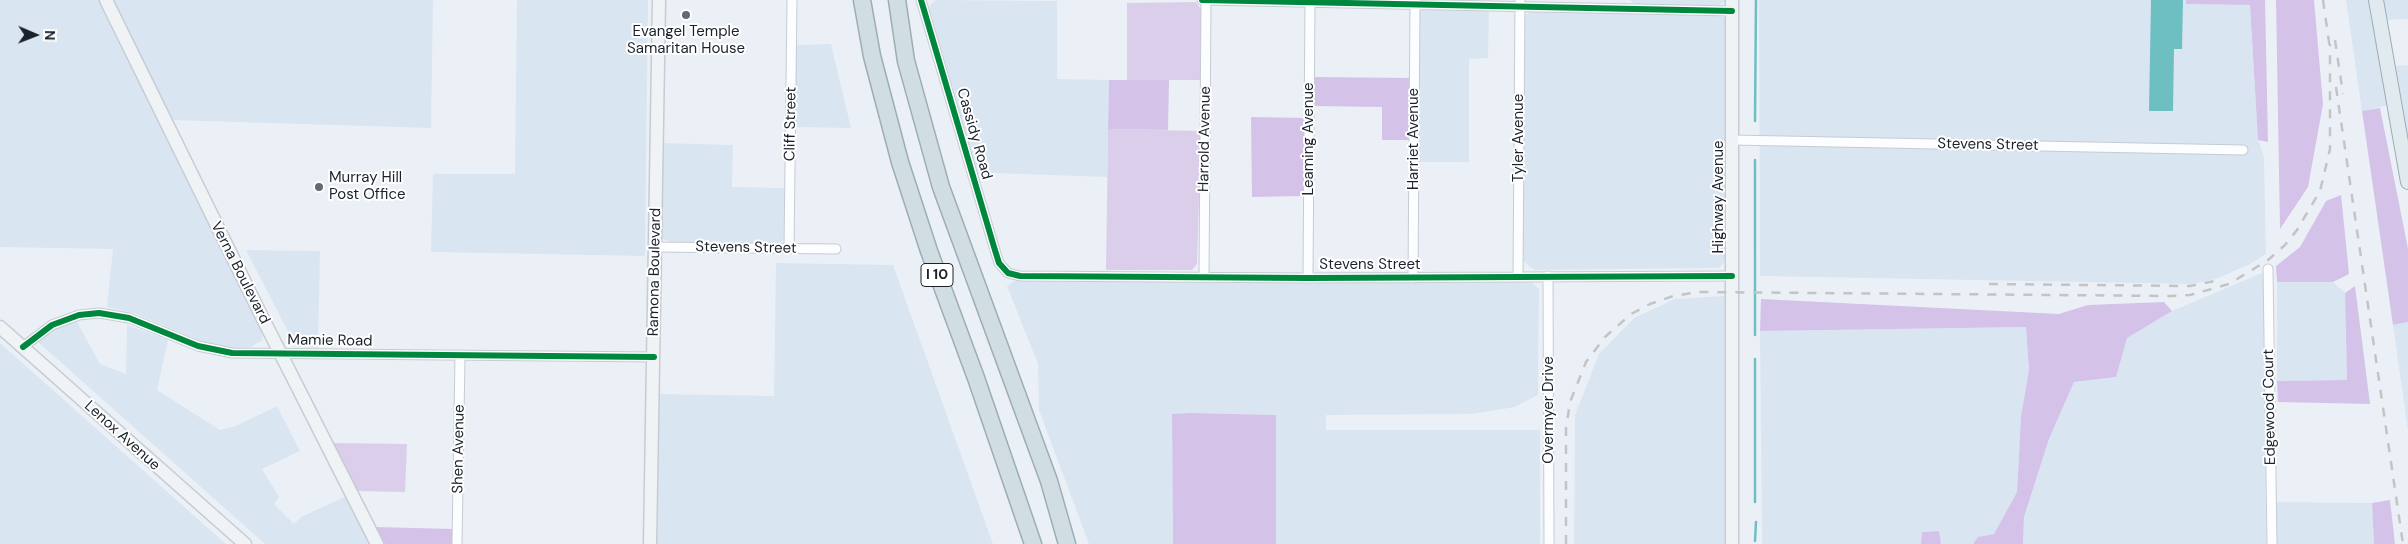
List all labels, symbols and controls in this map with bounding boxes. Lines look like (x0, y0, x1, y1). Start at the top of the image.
marker: Evangel Temple Samaritan House (680, 9, 692, 21)
north arrow (10, 10, 60, 60)
place label: Evangel Temple Samaritan House (627, 23, 745, 58)
text: N (41, 30, 59, 41)
street label: Leaming Avenue (1300, 82, 1318, 196)
street label: Cassidy Road (952, 86, 996, 182)
street label: Harrold Avenue (1195, 86, 1215, 192)
street label: Cliff Street (781, 87, 801, 161)
street label: Harriet Avenue (1405, 88, 1423, 190)
street label: Tyler Avenue (1510, 94, 1528, 182)
street label: Stevens Street (1937, 135, 2039, 155)
street label: Highway Avenue (1710, 140, 1728, 254)
place label: Murray Hill Post Office (329, 169, 405, 204)
marker: Murray Hill Post Office (313, 181, 325, 193)
street label: Ramona Boulevard (645, 208, 665, 336)
street label: Verna Boulevard (206, 219, 274, 327)
street label: Stevens Street (695, 238, 797, 258)
street label: Stevens Street (1319, 256, 1421, 274)
road number: I 10 (921, 264, 953, 286)
street label: Mamie Road (287, 331, 373, 351)
street label: Edgewood Court (2260, 349, 2280, 465)
street label: Overmyer Drive (1540, 356, 1558, 464)
street label: Lenox Avenue (80, 397, 164, 475)
street label: Shen Avenue (449, 404, 469, 494)

